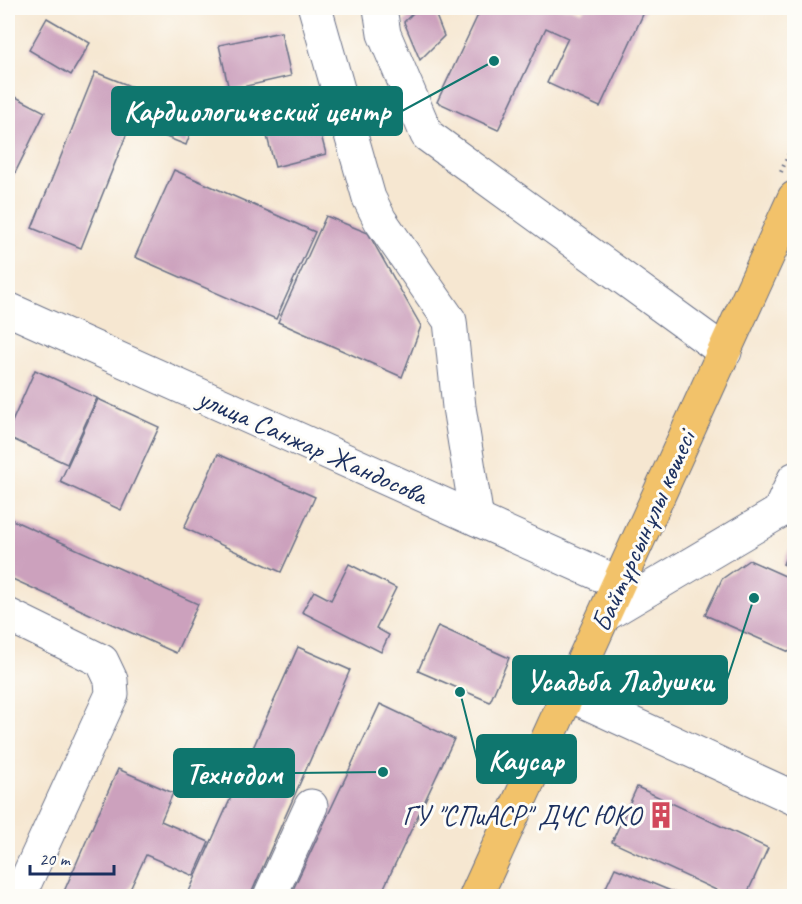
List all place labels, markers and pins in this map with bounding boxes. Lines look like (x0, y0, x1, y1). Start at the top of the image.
callout: Кардиологический центр (112, 87, 402, 135)
callout: Усадьба Ладушки (513, 656, 727, 704)
callout: Каусар (477, 735, 576, 783)
callout: Технодом (174, 749, 294, 797)
place label: ГУ "СПиАСР" ДЧС ЮКО (402, 798, 644, 833)
building icon: ГУ "СПиАСР" ДЧС ЮКО (646, 800, 676, 830)

